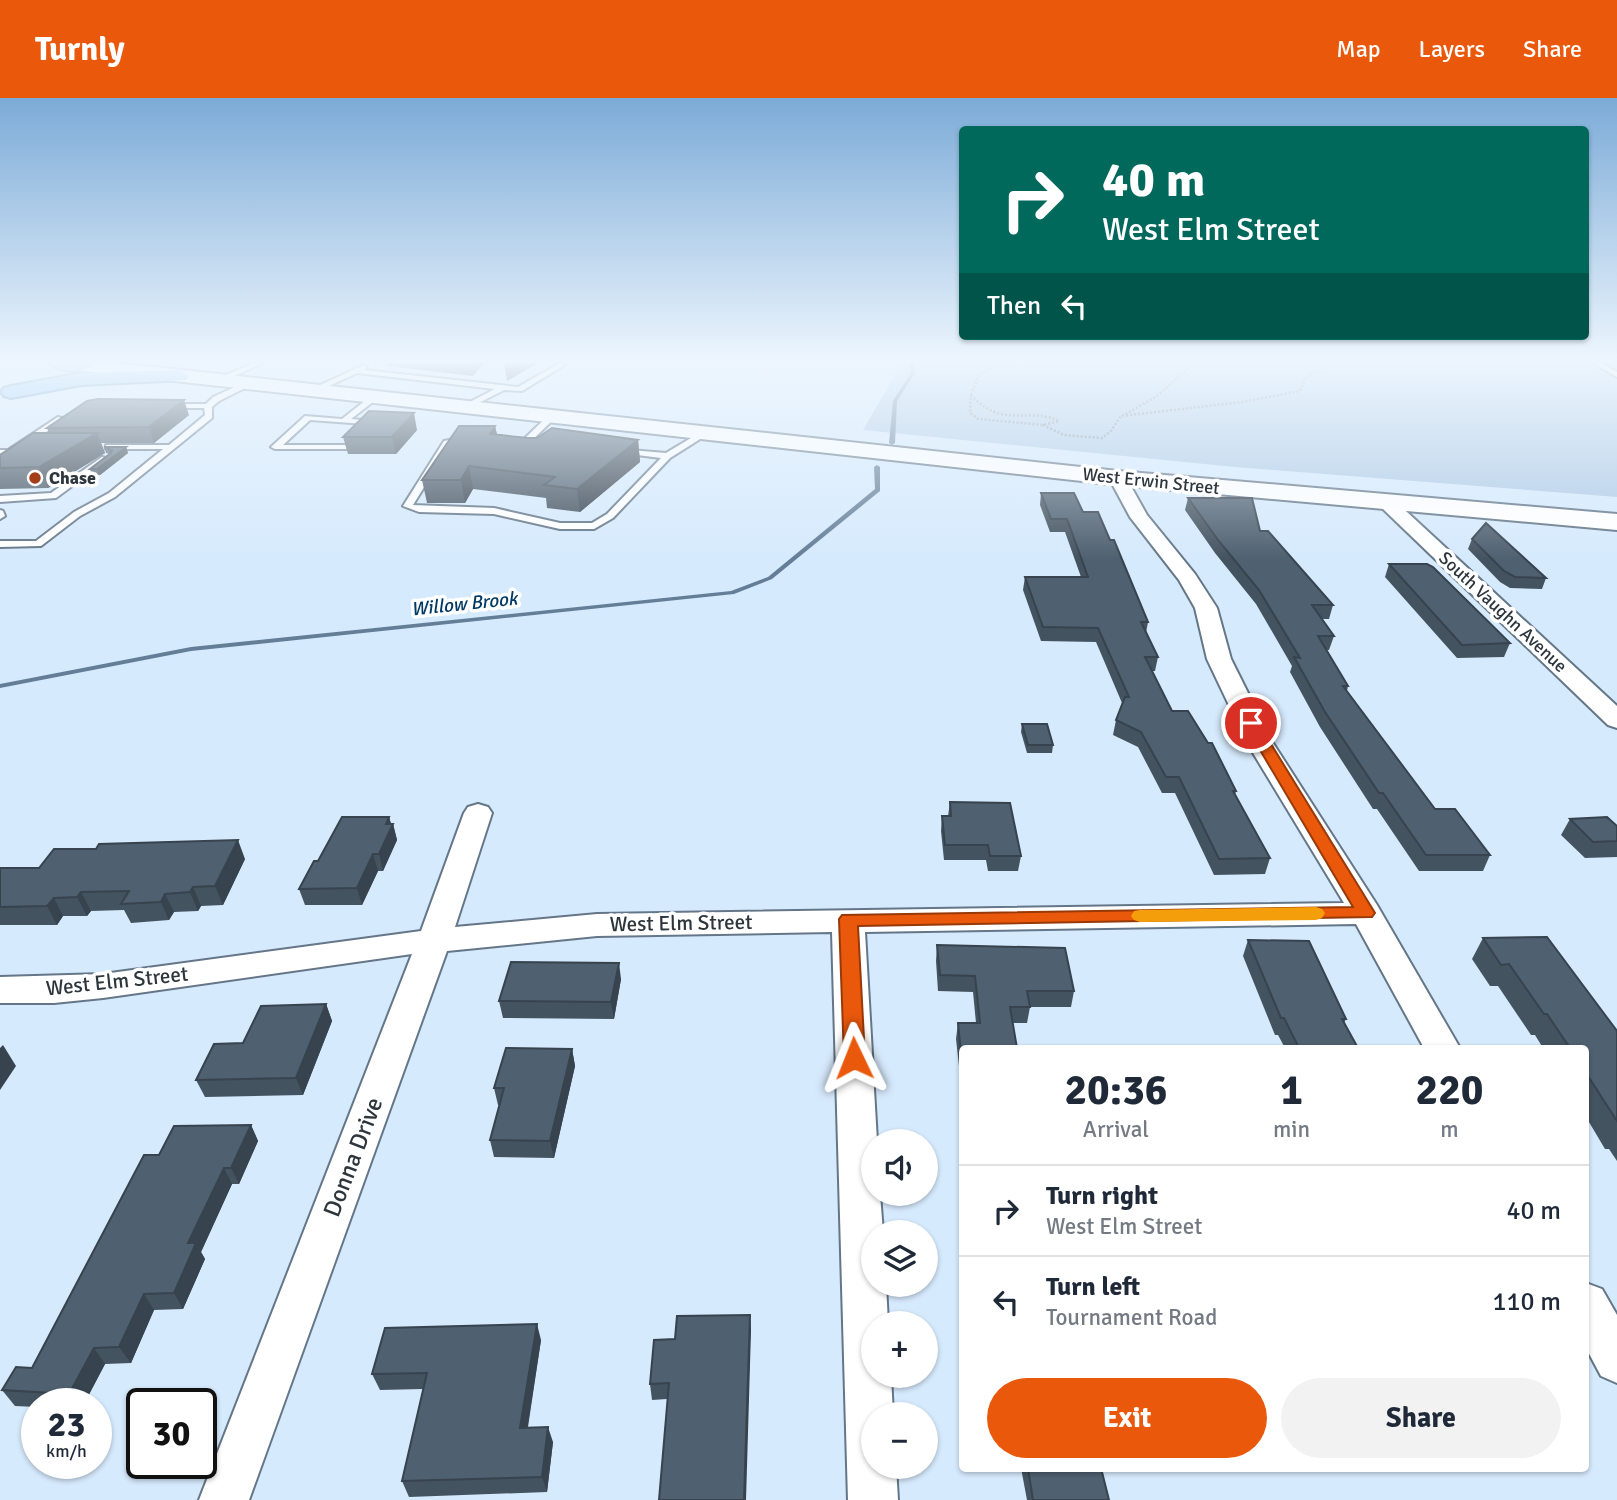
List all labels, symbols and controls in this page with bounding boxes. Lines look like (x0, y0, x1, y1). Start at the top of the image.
text: Turnly (35, 29, 125, 70)
text: Map (1336, 34, 1381, 64)
text: Layers (1419, 34, 1485, 64)
text: Share (1523, 34, 1582, 64)
text: 40 m (1102, 150, 1205, 210)
icon: right (987, 154, 1078, 245)
text: West Elm Street (1102, 210, 1320, 249)
icon: left (1055, 287, 1093, 325)
text: Then (987, 290, 1041, 322)
street label: West Erwin Street (1081, 463, 1221, 499)
place label: Chase (49, 467, 96, 489)
marker: Chase (27, 470, 43, 486)
street label: South Vaughn Avenue (1434, 547, 1572, 677)
water label: Willow Brook (410, 586, 520, 622)
pin (1221, 693, 1281, 753)
icon: arrive (1232, 704, 1270, 742)
street label: West Elm Street (609, 909, 753, 937)
street label: West Elm Street (45, 961, 189, 1001)
position arrow (817, 1021, 891, 1095)
text: 20:36 (1064, 1065, 1168, 1116)
text: 1 (1280, 1065, 1303, 1116)
text: 220 (1415, 1065, 1484, 1116)
street label: Donna Drive (317, 1093, 389, 1221)
text: Arrival (1083, 1115, 1149, 1144)
text: min (1273, 1115, 1310, 1144)
text: m (1440, 1115, 1459, 1144)
map controls (861, 1129, 938, 1479)
button: sound (861, 1129, 938, 1206)
text: Turn right (1046, 1180, 1158, 1212)
icon: right (987, 1192, 1025, 1230)
text: 40 m (1506, 1195, 1561, 1227)
text: West Elm Street (1046, 1212, 1202, 1241)
button: layers (861, 1220, 938, 1297)
text: Turn left (1046, 1271, 1140, 1303)
icon: left (987, 1283, 1025, 1321)
text: 110 m (1492, 1286, 1561, 1318)
text: Tournament Road (1046, 1303, 1217, 1332)
button: + (861, 1311, 938, 1388)
button: Exit (987, 1378, 1267, 1458)
button: Share (1281, 1378, 1561, 1458)
speed limit sign: 30 (126, 1388, 217, 1479)
button: − (861, 1402, 938, 1479)
text: 23 (48, 1403, 85, 1446)
text: km/h (46, 1440, 87, 1462)

